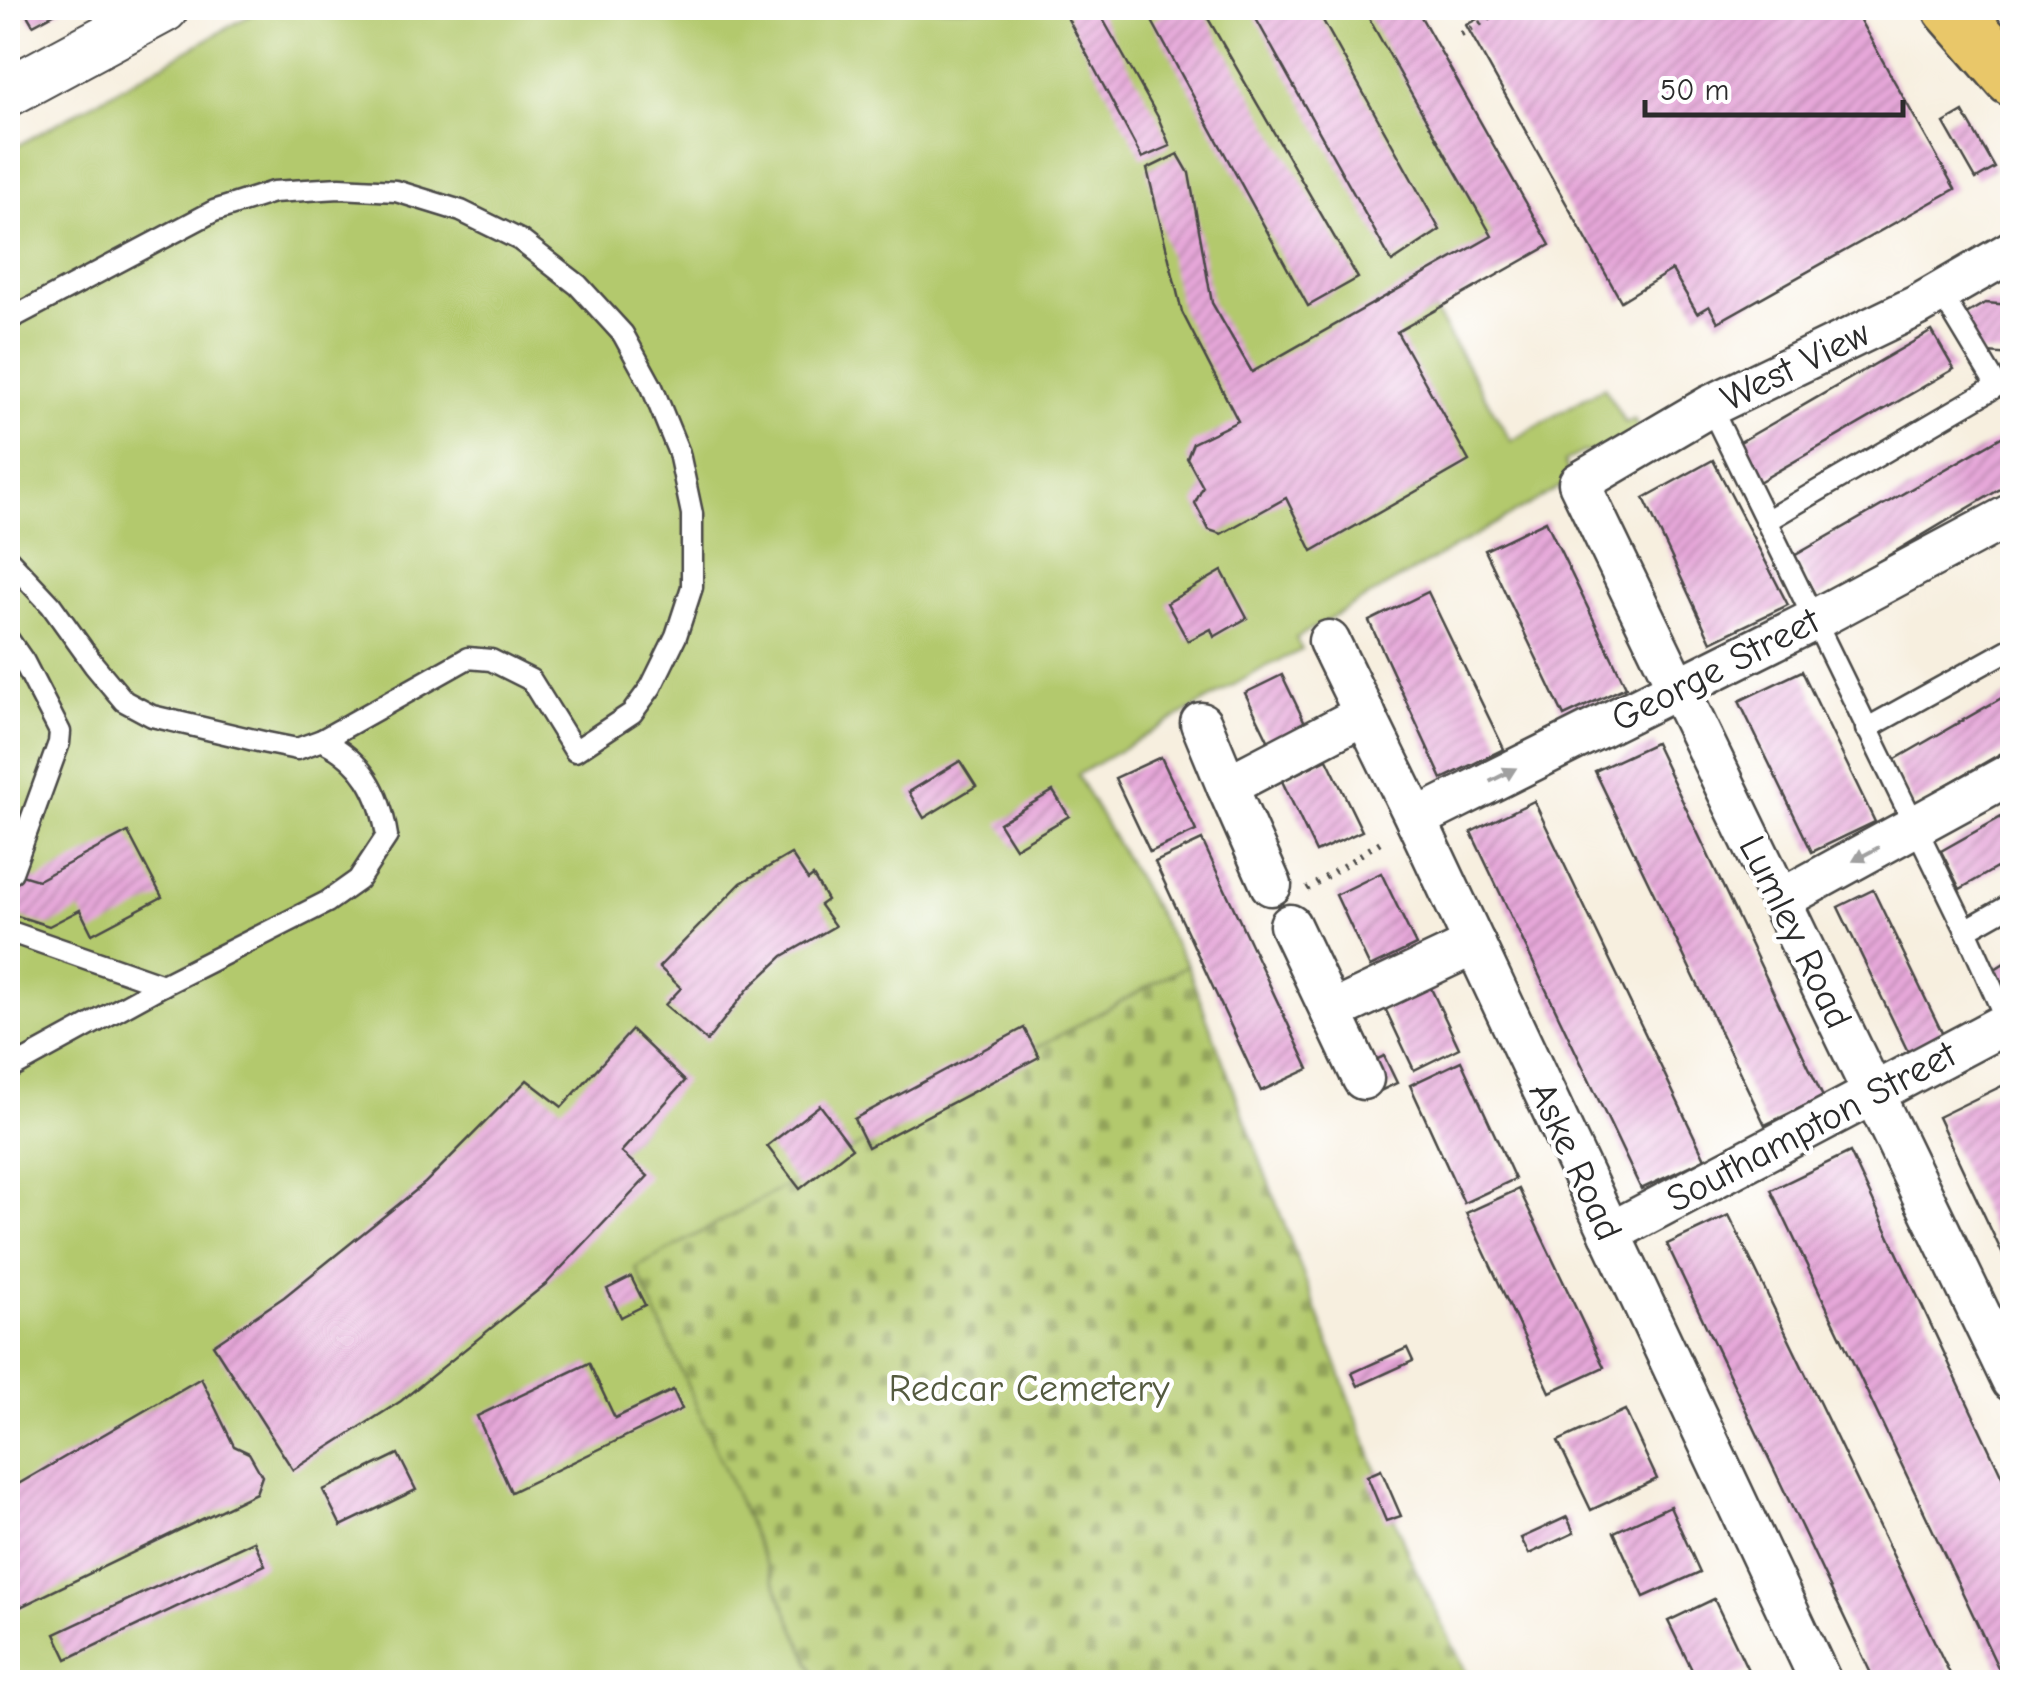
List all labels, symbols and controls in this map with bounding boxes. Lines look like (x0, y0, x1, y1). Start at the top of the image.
scale bar (1645, 55, 1902, 117)
text: 50 m (1660, 73, 1729, 108)
street label: West View (1714, 311, 1877, 421)
street label: George Street (1604, 598, 1828, 741)
one-way arrow (1489, 767, 1518, 784)
street label: Lumley Road (1730, 829, 1861, 1036)
one-way arrow (1851, 845, 1880, 862)
street label: Southampton Street (1659, 1032, 1965, 1222)
street label: Aske Road (1519, 1075, 1631, 1247)
park label: Redcar Cemetery (889, 1367, 1169, 1411)

